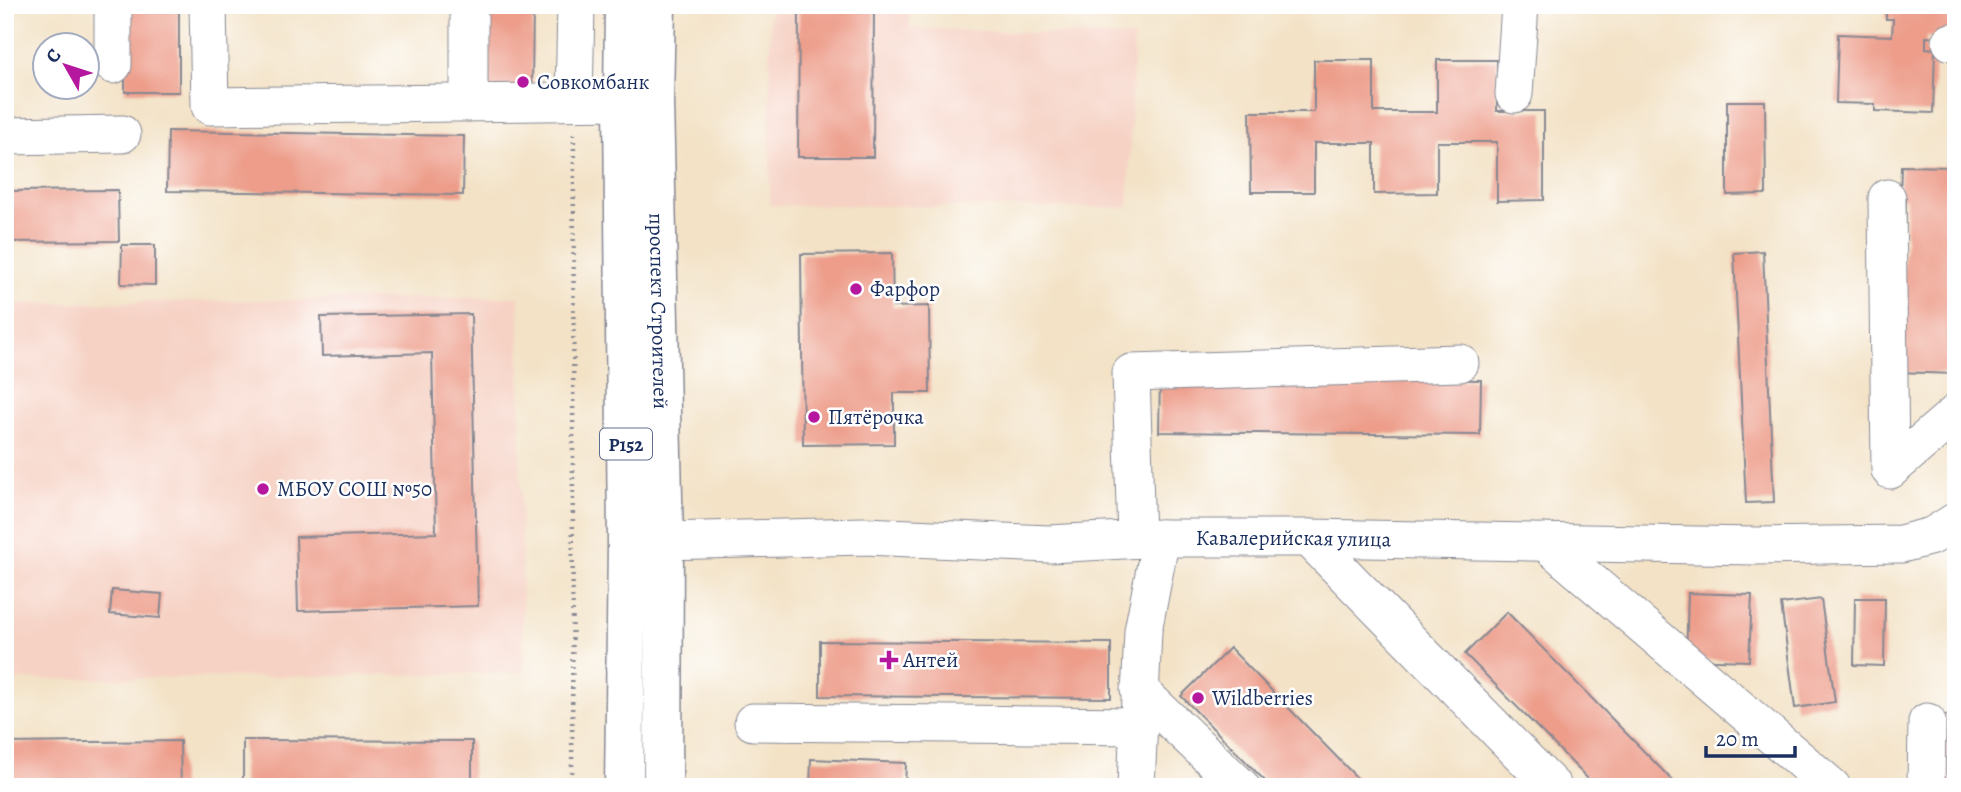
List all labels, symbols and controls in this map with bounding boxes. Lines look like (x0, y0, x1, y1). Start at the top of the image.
north arrow (32, 32, 102, 102)
text: С (40, 43, 67, 69)
place label: Совкомбанк (537, 68, 649, 96)
marker: Совкомбанк (515, 74, 531, 90)
street label: проспект Строителей (643, 212, 675, 409)
place label: Фарфор (870, 275, 940, 303)
marker: Фарфор (848, 281, 864, 297)
place label: Пятёрочка (828, 403, 924, 431)
marker: Пятёрочка (806, 409, 822, 425)
road number: Р152 (600, 428, 652, 460)
place label: МБОУ СОШ №50 (277, 475, 432, 503)
marker: МБОУ СОШ №50 (255, 481, 271, 497)
street label: Кавалерийская улица (1196, 524, 1392, 553)
place label: Антей (902, 646, 958, 674)
marker: Антей (881, 652, 897, 668)
place label: Wildberries (1211, 684, 1313, 712)
marker: Wildberries (1190, 690, 1206, 706)
scale bar (1706, 715, 1795, 759)
text: 20 m (1716, 725, 1759, 753)

